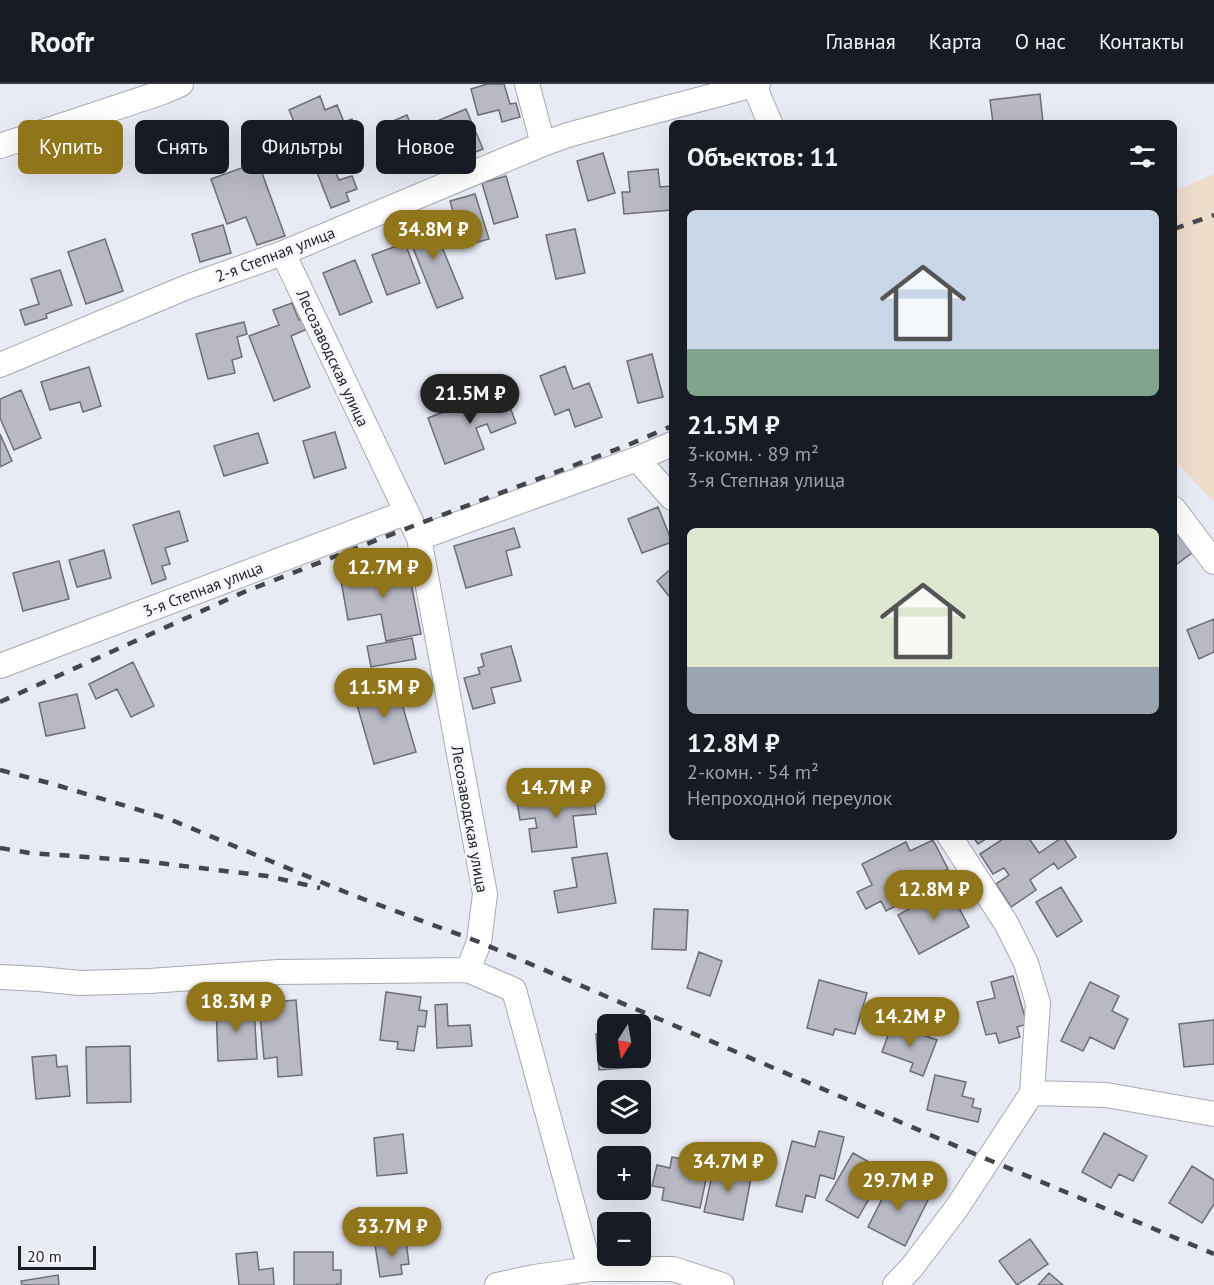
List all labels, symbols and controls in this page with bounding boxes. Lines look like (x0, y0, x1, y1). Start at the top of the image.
text: Roofr (30, 23, 94, 60)
text: Главная (825, 28, 896, 55)
text: Карта (929, 28, 982, 55)
text: О нас (1015, 28, 1066, 55)
text: Контакты (1099, 28, 1184, 55)
chip: Купить (18, 120, 123, 174)
chip: Снять (135, 120, 229, 174)
chip: Фильтры (241, 120, 364, 174)
chip: Новое (376, 120, 476, 174)
text: Объектов: 11 (687, 140, 839, 173)
icon: filters (1126, 140, 1159, 173)
pin: 34.8M ₽ (378, 210, 488, 261)
text: 34.8M ₽ (397, 216, 469, 242)
street label: 2-я Степная улица (212, 222, 338, 286)
icon: home (869, 249, 977, 357)
street label: Лесозаводская улица (292, 285, 374, 430)
pin: 21.5M ₽ (415, 374, 525, 425)
text: 21.5M ₽ (434, 380, 506, 406)
text: 21.5M ₽ (687, 408, 780, 441)
text: 3-комн. · 89 m² (687, 441, 819, 467)
text: 3-я Степная улица (687, 467, 845, 493)
pin: 12.7M ₽ (328, 548, 438, 599)
text: 12.7M ₽ (347, 554, 419, 580)
street label: 3-я Степная улица (140, 557, 266, 621)
icon: home (869, 567, 977, 675)
pin: 11.5M ₽ (329, 668, 439, 719)
text: 11.5M ₽ (348, 674, 420, 700)
text: 12.8M ₽ (687, 726, 780, 759)
street label: Лесозаводская улица (447, 743, 493, 894)
text: 2-комн. · 54 m² (687, 759, 819, 785)
pin: 14.7M ₽ (501, 768, 611, 819)
text: 14.7M ₽ (520, 774, 592, 800)
text: Непроходной переулок (687, 785, 892, 811)
pin: 12.8M ₽ (879, 870, 989, 921)
text: 12.8M ₽ (898, 876, 970, 902)
pin: 18.3M ₽ (181, 982, 291, 1033)
text: 18.3M ₽ (200, 988, 272, 1014)
pin: 14.2M ₽ (855, 997, 965, 1048)
text: 14.2M ₽ (874, 1003, 946, 1029)
north arrow (597, 1014, 651, 1068)
map controls (597, 1014, 651, 1266)
button: layers (597, 1080, 651, 1134)
pin: 34.7M ₽ (673, 1142, 783, 1193)
button: + (597, 1146, 651, 1200)
text: 34.7M ₽ (692, 1148, 764, 1174)
pin: 29.7M ₽ (843, 1161, 953, 1212)
text: 29.7M ₽ (862, 1167, 934, 1193)
pin: 33.7M ₽ (337, 1207, 447, 1258)
button: − (597, 1212, 651, 1266)
text: 33.7M ₽ (356, 1213, 428, 1239)
scale bar (18, 1243, 96, 1270)
text: 20 m (27, 1246, 62, 1266)

